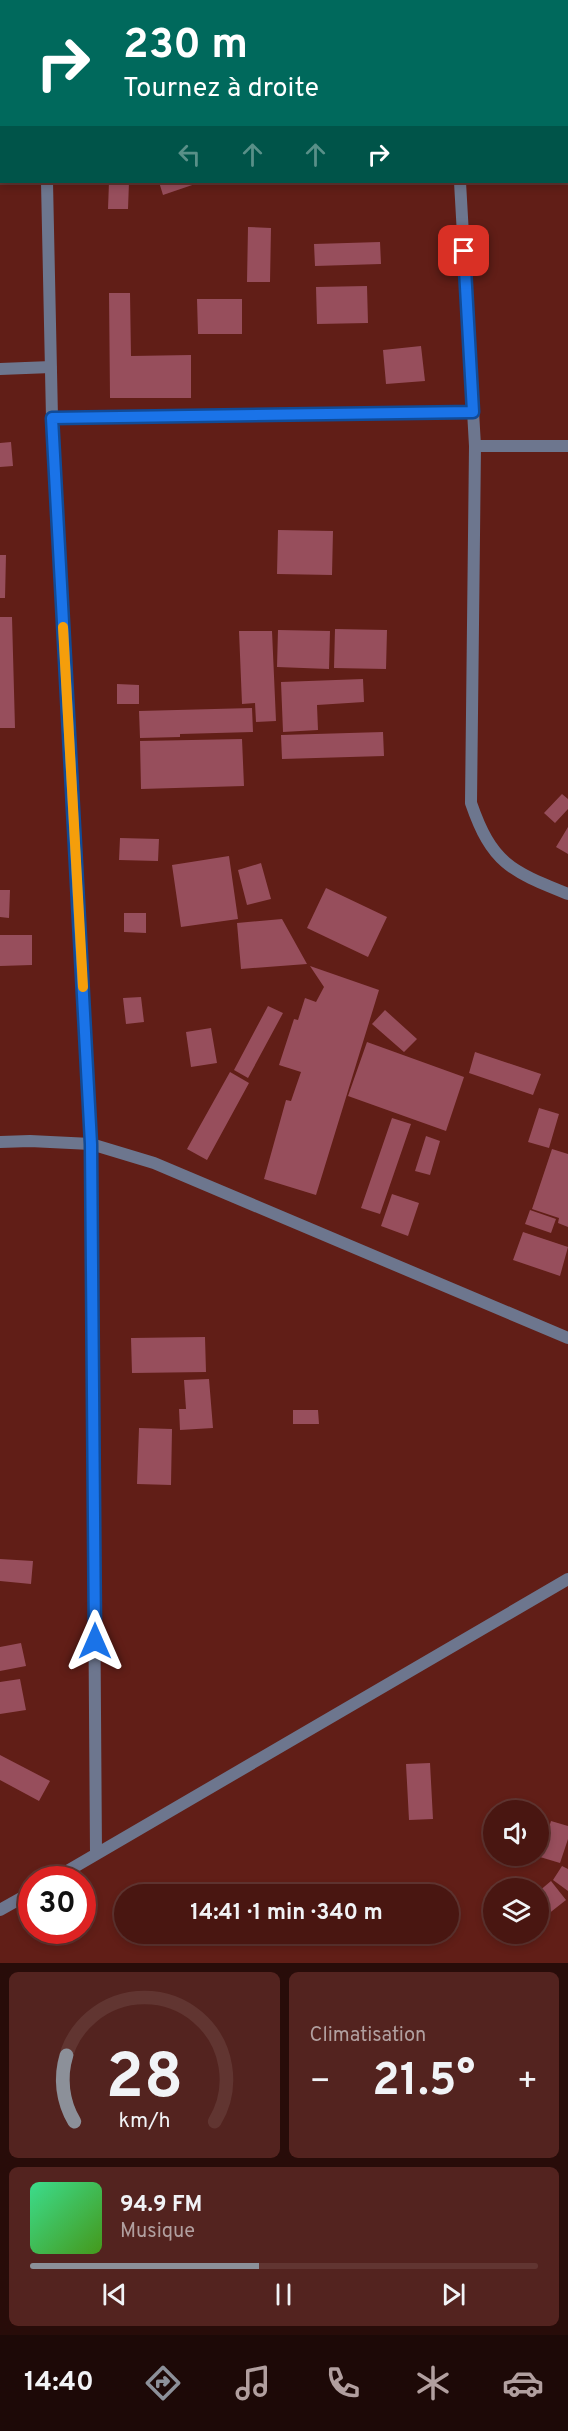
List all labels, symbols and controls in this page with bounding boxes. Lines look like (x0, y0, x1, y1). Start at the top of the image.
text: 230 m (123, 20, 248, 73)
icon: right (24, 24, 102, 102)
text: Tournez à droite (123, 72, 319, 106)
icon: left (173, 138, 206, 171)
icon: ahead (236, 138, 269, 171)
icon: ahead (299, 138, 332, 171)
icon: right (362, 138, 395, 171)
pin (438, 225, 489, 276)
icon: arrive (447, 234, 480, 267)
position arrow (63, 1609, 127, 1673)
map controls (483, 1800, 549, 1944)
button: sound (483, 1800, 549, 1866)
speed limit sign: 30 (18, 1866, 96, 1944)
button: layers (483, 1878, 549, 1944)
text: 14:41 · 1 min · 340 m (190, 1900, 383, 1927)
text: Climatisation (310, 2023, 426, 2049)
text: 28 (106, 2041, 183, 2120)
text: 21.5° (372, 2054, 475, 2111)
text: − (310, 2062, 331, 2104)
text: + (517, 2062, 538, 2104)
text: km/h (118, 2108, 170, 2135)
text: 94.9 FM (120, 2192, 202, 2219)
text: Musique (120, 2219, 195, 2245)
icon: previous (98, 2278, 131, 2311)
icon: pause (267, 2278, 300, 2311)
icon: next (437, 2278, 470, 2311)
icon: directions (142, 2362, 184, 2404)
icon: music (232, 2362, 274, 2404)
icon: phone (322, 2362, 364, 2404)
icon: climate (412, 2362, 454, 2404)
icon: car (502, 2362, 544, 2404)
text: 14:40 (24, 2366, 94, 2400)

